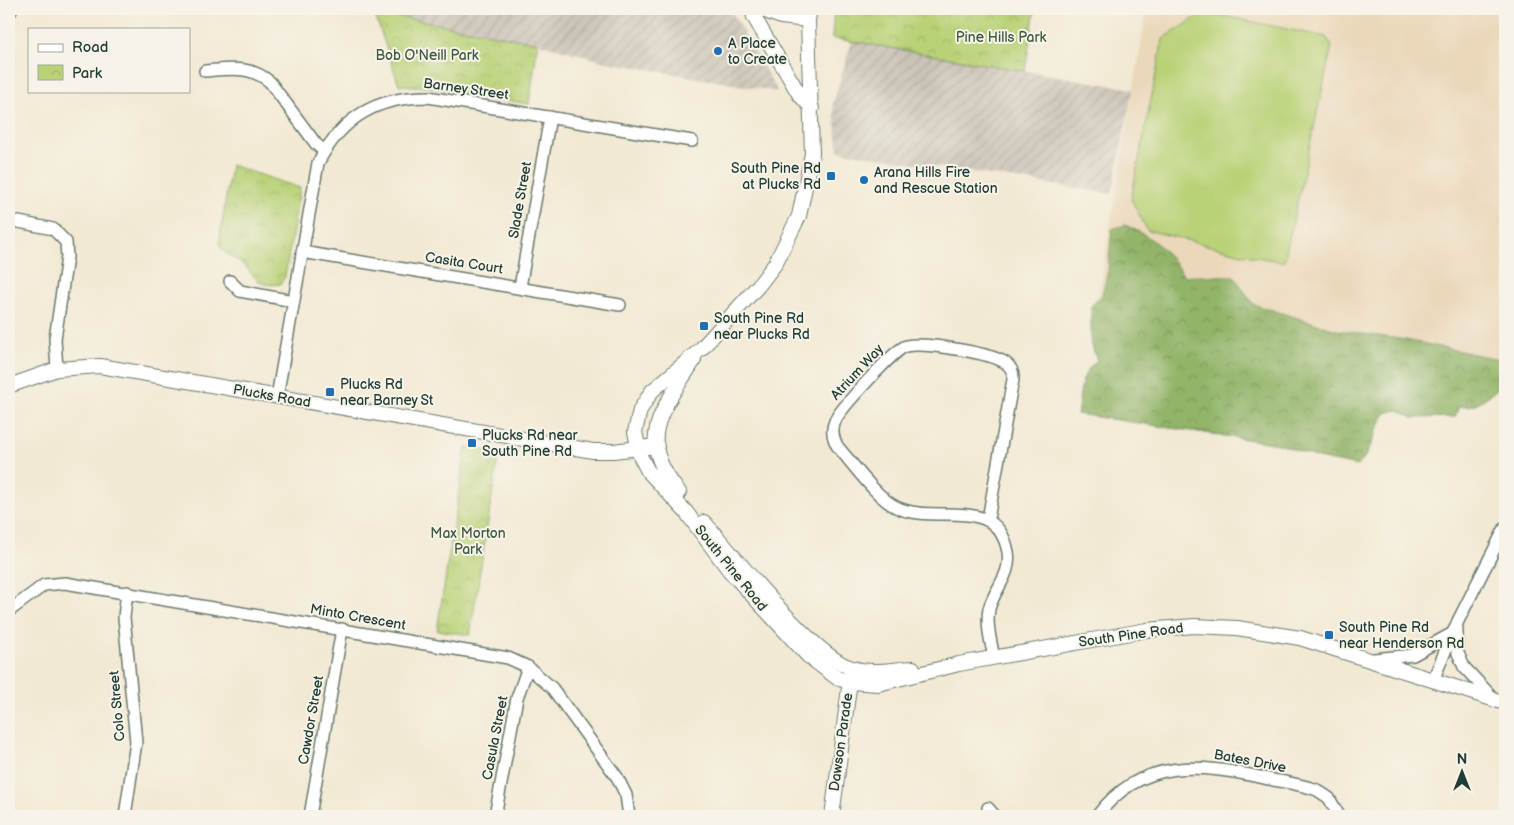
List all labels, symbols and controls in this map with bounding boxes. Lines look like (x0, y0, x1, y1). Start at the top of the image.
legend (28, 28, 190, 92)
park label: Pine Hills Park (956, 29, 1046, 46)
place label: A Place to Create (728, 35, 787, 68)
text: Road (72, 38, 108, 57)
marker: A Place to Create (712, 45, 724, 57)
park label: Bob O'Neill Park (375, 47, 479, 64)
text: Park (72, 64, 103, 83)
street label: Barney Street (422, 75, 510, 103)
street label: Slade Street (505, 160, 535, 240)
place label: South Pine Rd at Plucks Rd (731, 160, 821, 193)
place label: Arana Hills Fire and Rescue Station (874, 164, 998, 197)
marker: South Pine Rd at Plucks Rd (825, 170, 837, 182)
marker: Arana Hills Fire and Rescue Station (858, 174, 870, 186)
street label: Casita Court (424, 248, 505, 278)
place label: South Pine Rd near Plucks Rd (714, 310, 810, 343)
marker: South Pine Rd near Plucks Rd (698, 320, 710, 332)
street label: Atrium Way (827, 340, 888, 403)
place label: Plucks Rd near Barney St (340, 376, 434, 409)
street label: Plucks Road (232, 381, 312, 411)
marker: Plucks Rd near Barney St (324, 386, 336, 398)
place label: Plucks Rd near South Pine Rd (482, 427, 579, 460)
marker: Plucks Rd near South Pine Rd (466, 437, 478, 449)
street label: South Pine Road (691, 522, 771, 614)
park label: Max Morton Park (430, 525, 506, 558)
street label: Minto Crescent (309, 600, 408, 634)
street label: South Pine Road (1077, 619, 1185, 651)
place label: South Pine Rd near Henderson Rd (1339, 619, 1464, 652)
marker: South Pine Rd near Henderson Rd (1323, 629, 1335, 641)
street label: Colo Street (105, 669, 129, 742)
street label: Cawdor Street (295, 673, 327, 766)
street label: Dawson Parade (826, 692, 856, 792)
street label: Casula Street (478, 694, 512, 782)
street label: Bates Drive (1212, 746, 1288, 776)
north arrow (1436, 748, 1486, 798)
text: N (1457, 751, 1467, 768)

